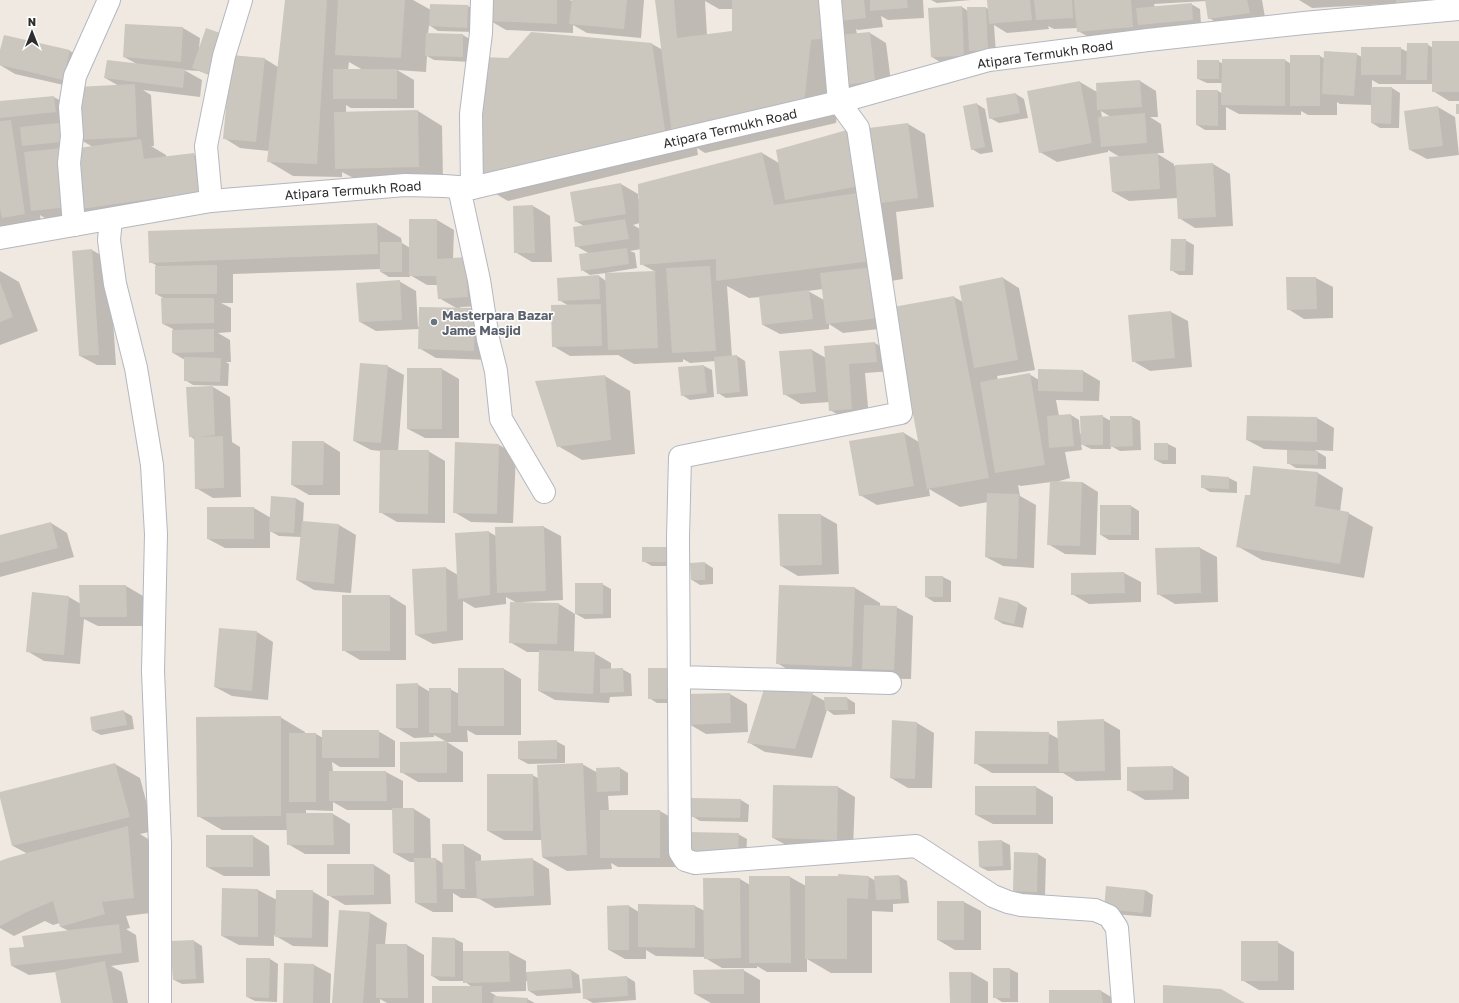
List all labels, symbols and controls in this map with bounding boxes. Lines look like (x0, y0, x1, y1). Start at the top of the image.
north arrow (12, 12, 52, 52)
text: N (28, 15, 36, 28)
street label: Atipara Termukh Road (976, 37, 1114, 71)
street label: Atipara Termukh Road (661, 105, 799, 151)
street label: Atipara Termukh Road (284, 177, 422, 203)
place label: Masterpara Bazar Jame Masjid (442, 307, 553, 338)
marker: Masterpara Bazar Jame Masjid (429, 317, 439, 327)

